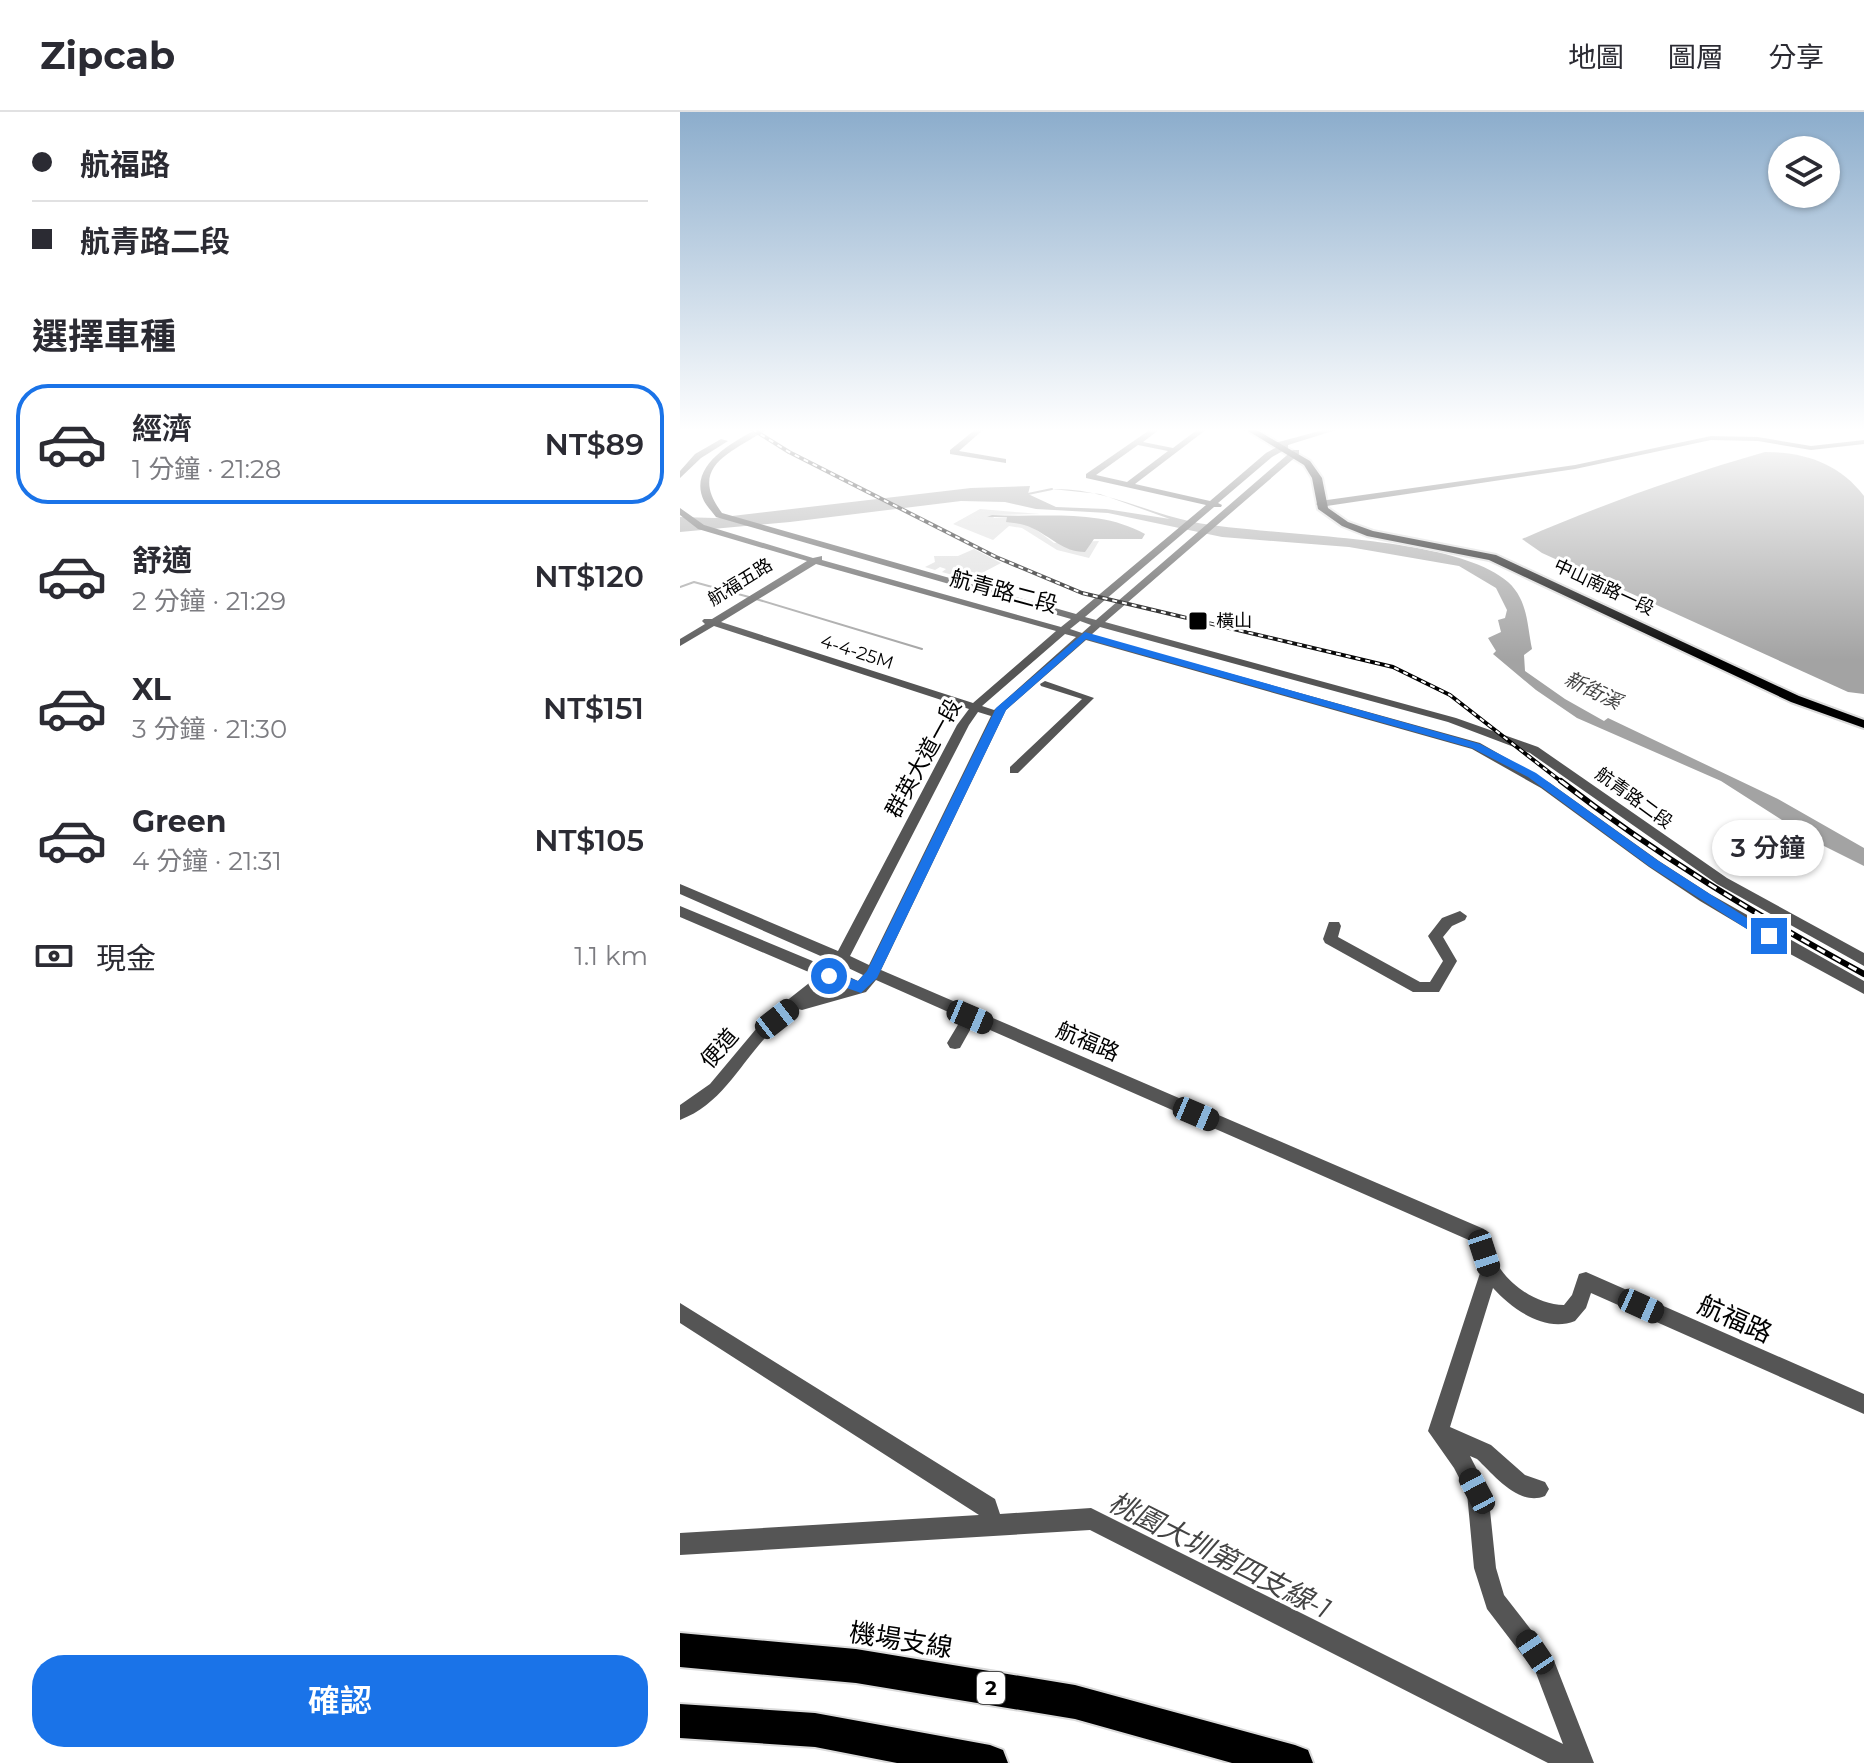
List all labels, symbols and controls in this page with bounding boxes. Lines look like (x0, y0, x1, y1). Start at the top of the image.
text: Zipcab (40, 32, 175, 79)
text: 地圖 (1568, 40, 1624, 74)
text: 圖層 (1668, 40, 1724, 74)
text: 分享 (1768, 40, 1824, 74)
map controls (1768, 136, 1840, 208)
button: layers (1768, 136, 1840, 208)
text: 航福路 (80, 146, 170, 183)
text: 航青路二段 (80, 223, 230, 260)
text: 選擇車種 (32, 314, 176, 358)
icon: car (36, 408, 108, 480)
text: 經濟 (132, 410, 192, 447)
text: NT$89 (545, 426, 644, 463)
text: 1 分鐘 · 21:28 (132, 453, 281, 485)
icon: car (36, 540, 108, 612)
text: 舒適 (132, 542, 192, 579)
street label: 航福五路 (704, 554, 776, 610)
street label: 中山南路一段 (1550, 554, 1658, 620)
text: NT$120 (534, 558, 644, 595)
street label: 航青路二段 (947, 564, 1060, 619)
text: 2 分鐘 · 21:29 (132, 585, 286, 617)
marker: 橫山 (1187, 610, 1209, 632)
place label: 橫山 (1216, 610, 1252, 632)
street label: 4-4-25M (818, 630, 896, 674)
water label: 新街溪 (1561, 666, 1628, 715)
text: XL (132, 671, 171, 708)
icon: car (36, 672, 108, 744)
text: NT$151 (543, 690, 644, 727)
street label: 群英大道一段 (880, 694, 967, 823)
text: 3 分鐘 · 21:30 (132, 713, 287, 745)
street label: 航青路二段 (1591, 763, 1677, 833)
text: Green (132, 803, 226, 840)
icon: car (36, 804, 108, 876)
callout: 3 分鐘 (1713, 820, 1825, 876)
text: NT$105 (534, 822, 644, 859)
text: 3 分鐘 (1731, 832, 1805, 864)
text: 4 分鐘 · 21:31 (132, 845, 282, 877)
route end (1751, 918, 1787, 954)
icon: cash (32, 934, 76, 978)
text: 現金 (96, 940, 156, 977)
text: 1.1 km (574, 940, 648, 972)
route start (811, 958, 847, 994)
car (751, 995, 803, 1043)
car (943, 997, 997, 1037)
street label: 航福路 (1052, 1016, 1123, 1067)
street label: 便道 (695, 1023, 744, 1074)
car (1169, 1094, 1223, 1134)
car (1465, 1226, 1503, 1280)
car (1614, 1285, 1668, 1327)
street label: 航福路 (1693, 1289, 1777, 1349)
car (1455, 1464, 1499, 1518)
water label: 桃園大圳第四支線-1 (1103, 1484, 1337, 1626)
street label: 機場支線 (847, 1616, 955, 1664)
car (1512, 1625, 1558, 1679)
button: 確認 (32, 1655, 648, 1747)
road number: 2 (977, 1672, 1005, 1704)

